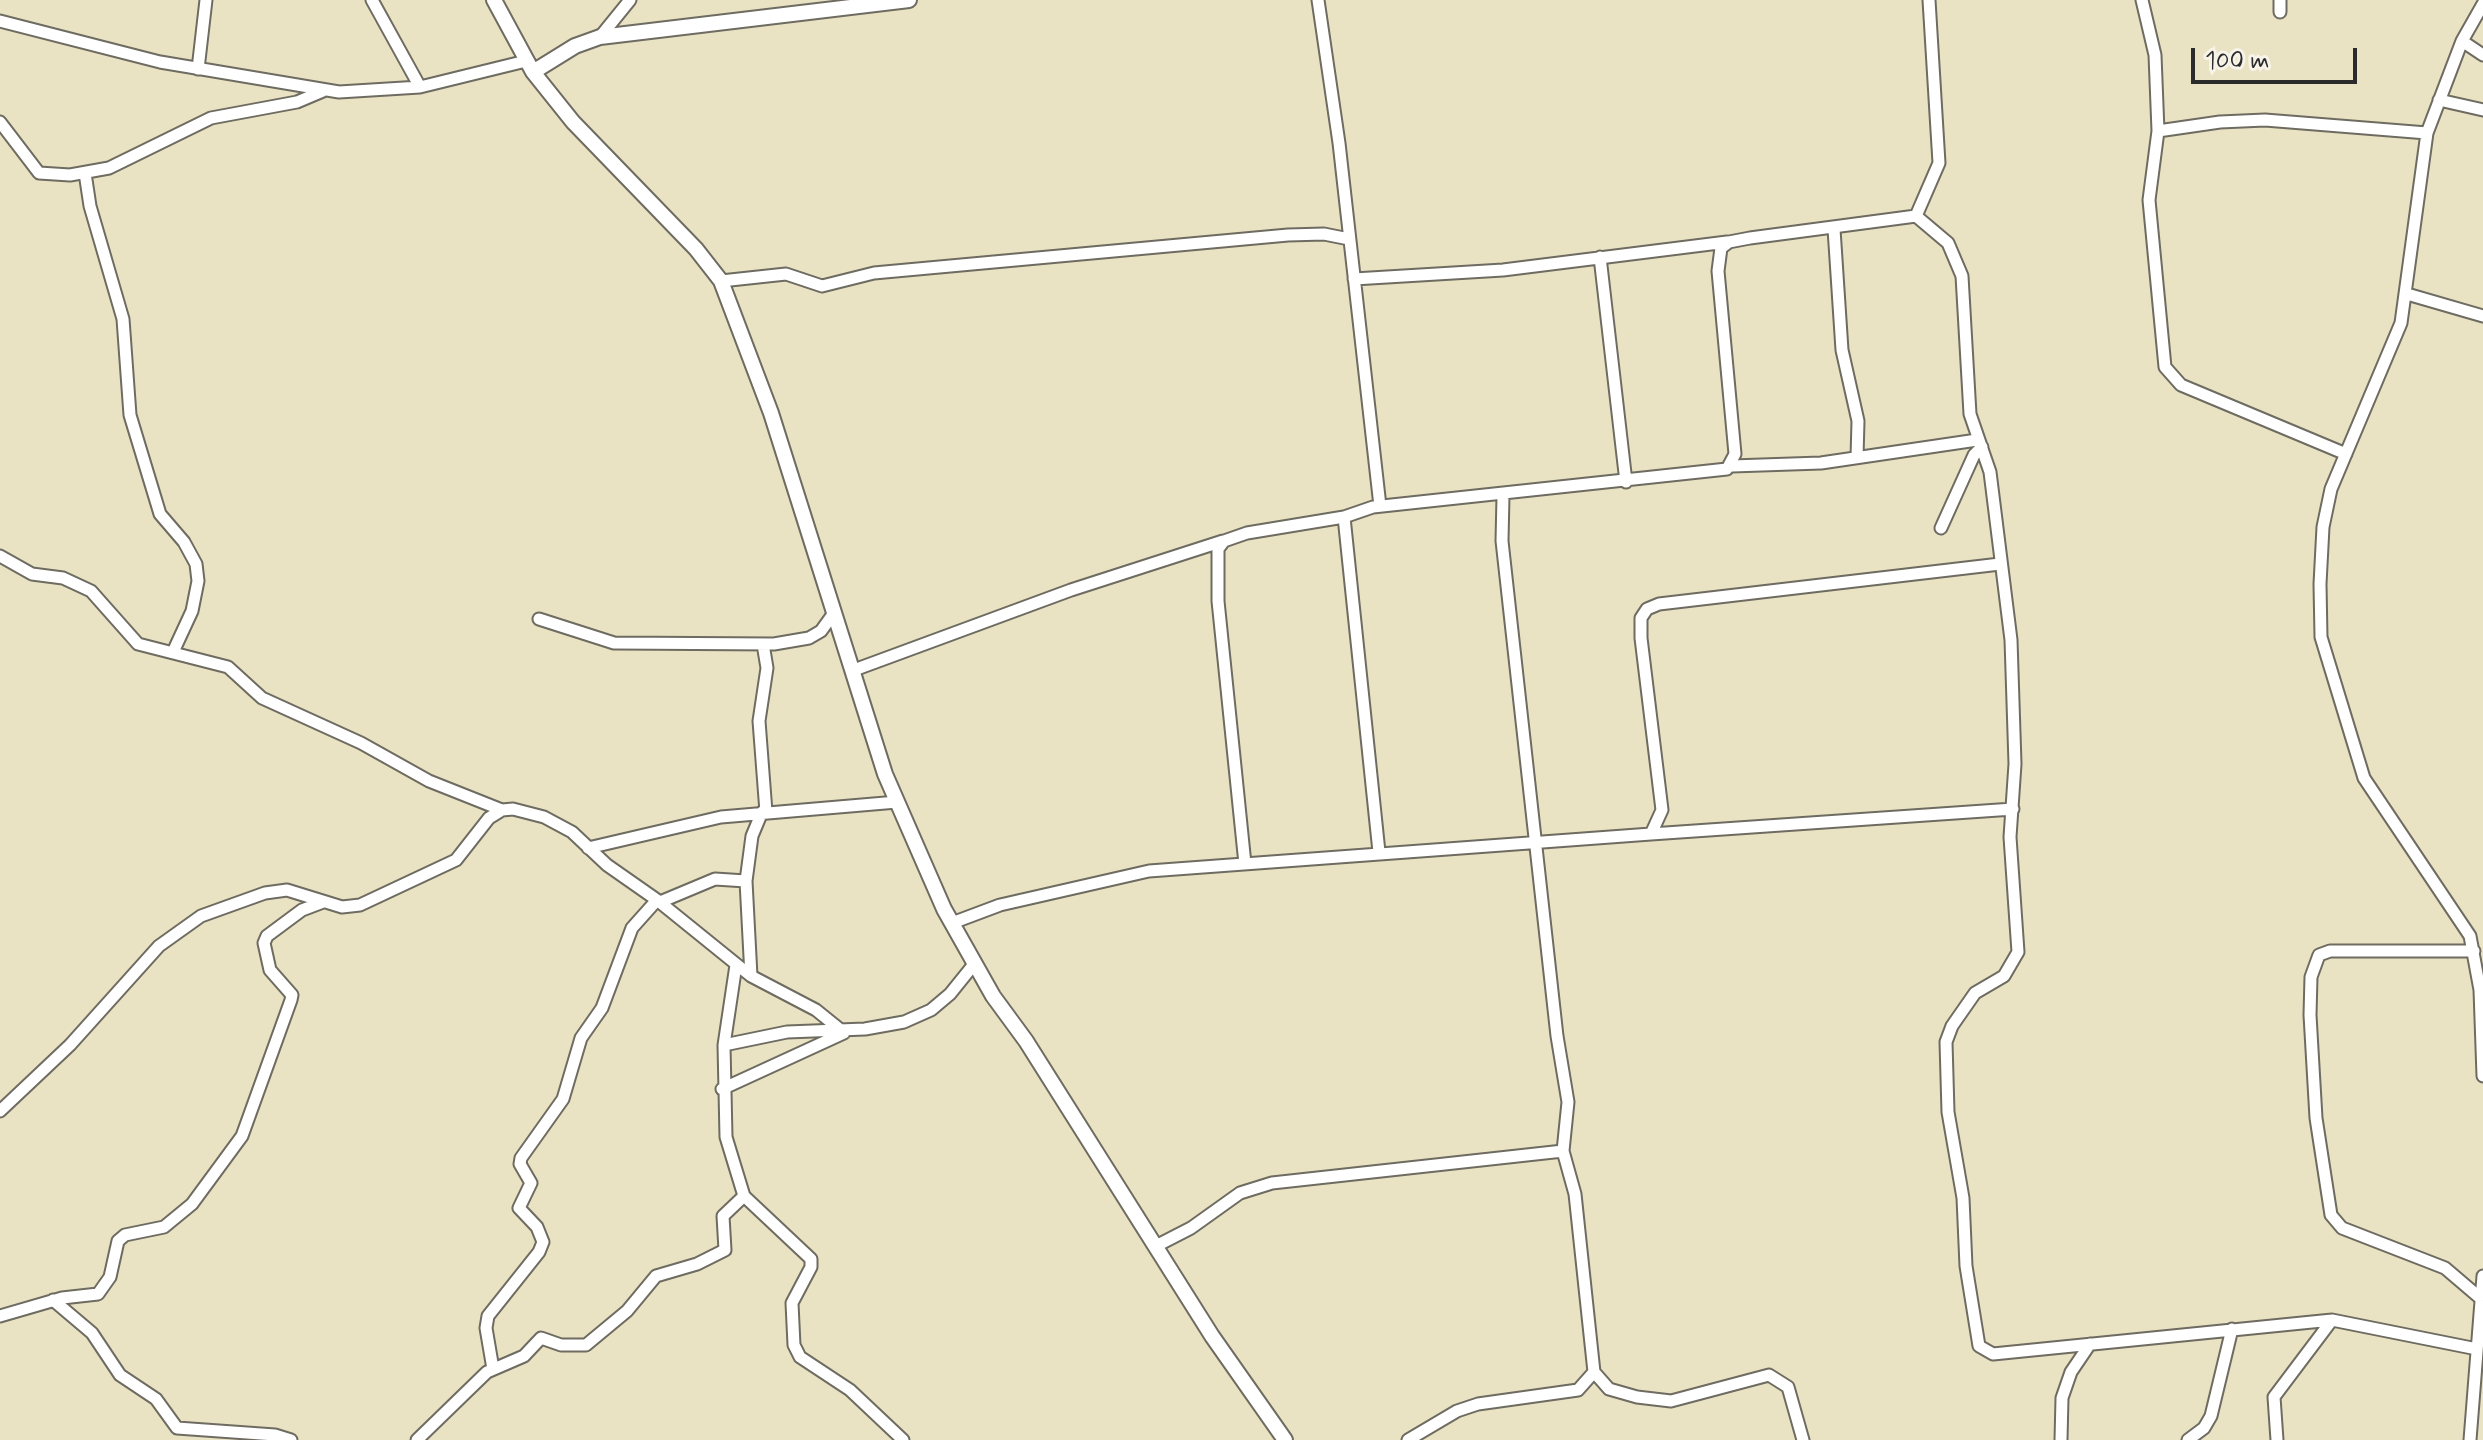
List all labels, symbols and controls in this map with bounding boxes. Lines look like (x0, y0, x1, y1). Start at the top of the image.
scale bar (2195, 32, 2361, 82)
text: 100 m (2205, 46, 2269, 77)

